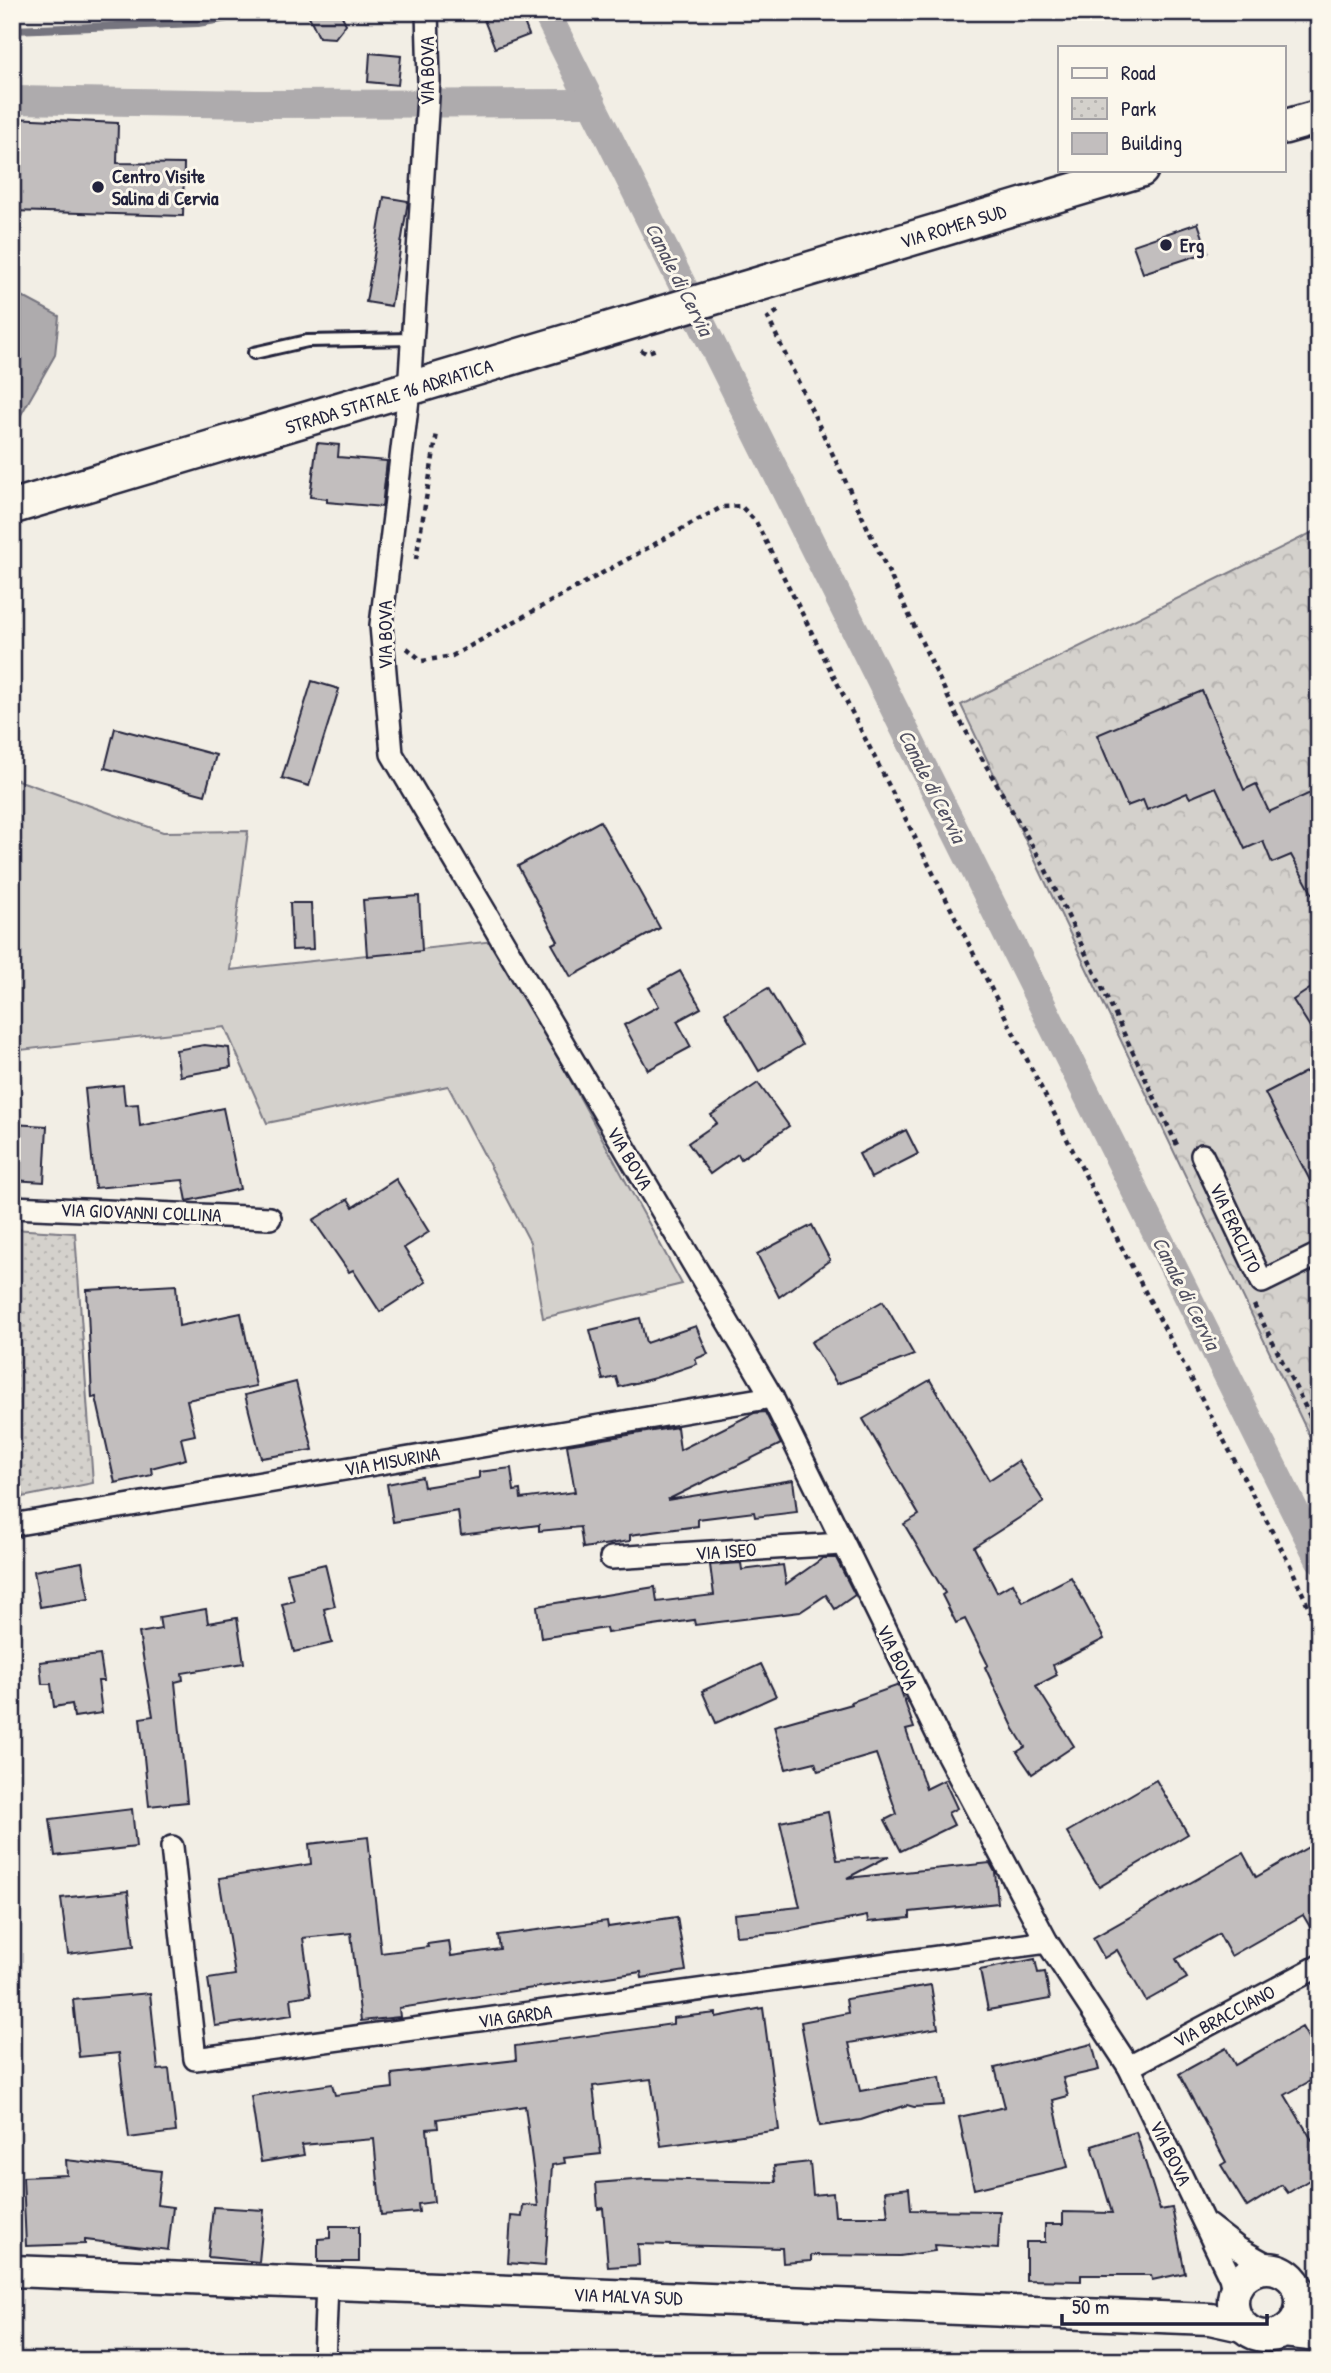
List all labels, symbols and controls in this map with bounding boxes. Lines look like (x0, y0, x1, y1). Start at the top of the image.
street label: VIA BOVA (414, 37, 440, 105)
legend (1058, 46, 1286, 172)
text: Road (1121, 58, 1155, 87)
text: Park (1121, 94, 1156, 123)
text: Building (1121, 128, 1182, 157)
place label: Centro Visite Salina di Cervia (112, 163, 219, 211)
marker: Centro Visite Salina di Cervia (90, 179, 106, 195)
street label: VIA ROMEA SUD (897, 198, 1009, 254)
water label: Canale di Cervia (639, 217, 722, 343)
place label: Erg (1180, 232, 1205, 259)
marker: Erg (1158, 237, 1174, 253)
street label: STRADA STATALE 16 ADRIATICA (282, 352, 496, 440)
street label: VIA BOVA (372, 601, 398, 669)
water label: Canale di Cervia (892, 724, 975, 850)
street label: VIA BOVA (601, 1122, 659, 1194)
street label: VIA ERACLITO (1204, 1179, 1268, 1277)
street label: VIA GIOVANNI COLLINA (60, 1196, 222, 1228)
water label: Canale di Cervia (1146, 1231, 1229, 1357)
street label: VIA MISURINA (342, 1440, 442, 1482)
street label: VIA ISEO (695, 1536, 757, 1566)
street label: VIA BOVA (871, 1620, 925, 1694)
street label: VIA BRACCIANO (1169, 1978, 1279, 2054)
street label: VIA GARDA (476, 1998, 554, 2034)
street label: VIA BOVA (1144, 2116, 1198, 2190)
street label: VIA MALVA SUD (573, 2281, 683, 2311)
scale bar (1062, 2282, 1266, 2326)
text: 50 m (1072, 2292, 1109, 2321)

